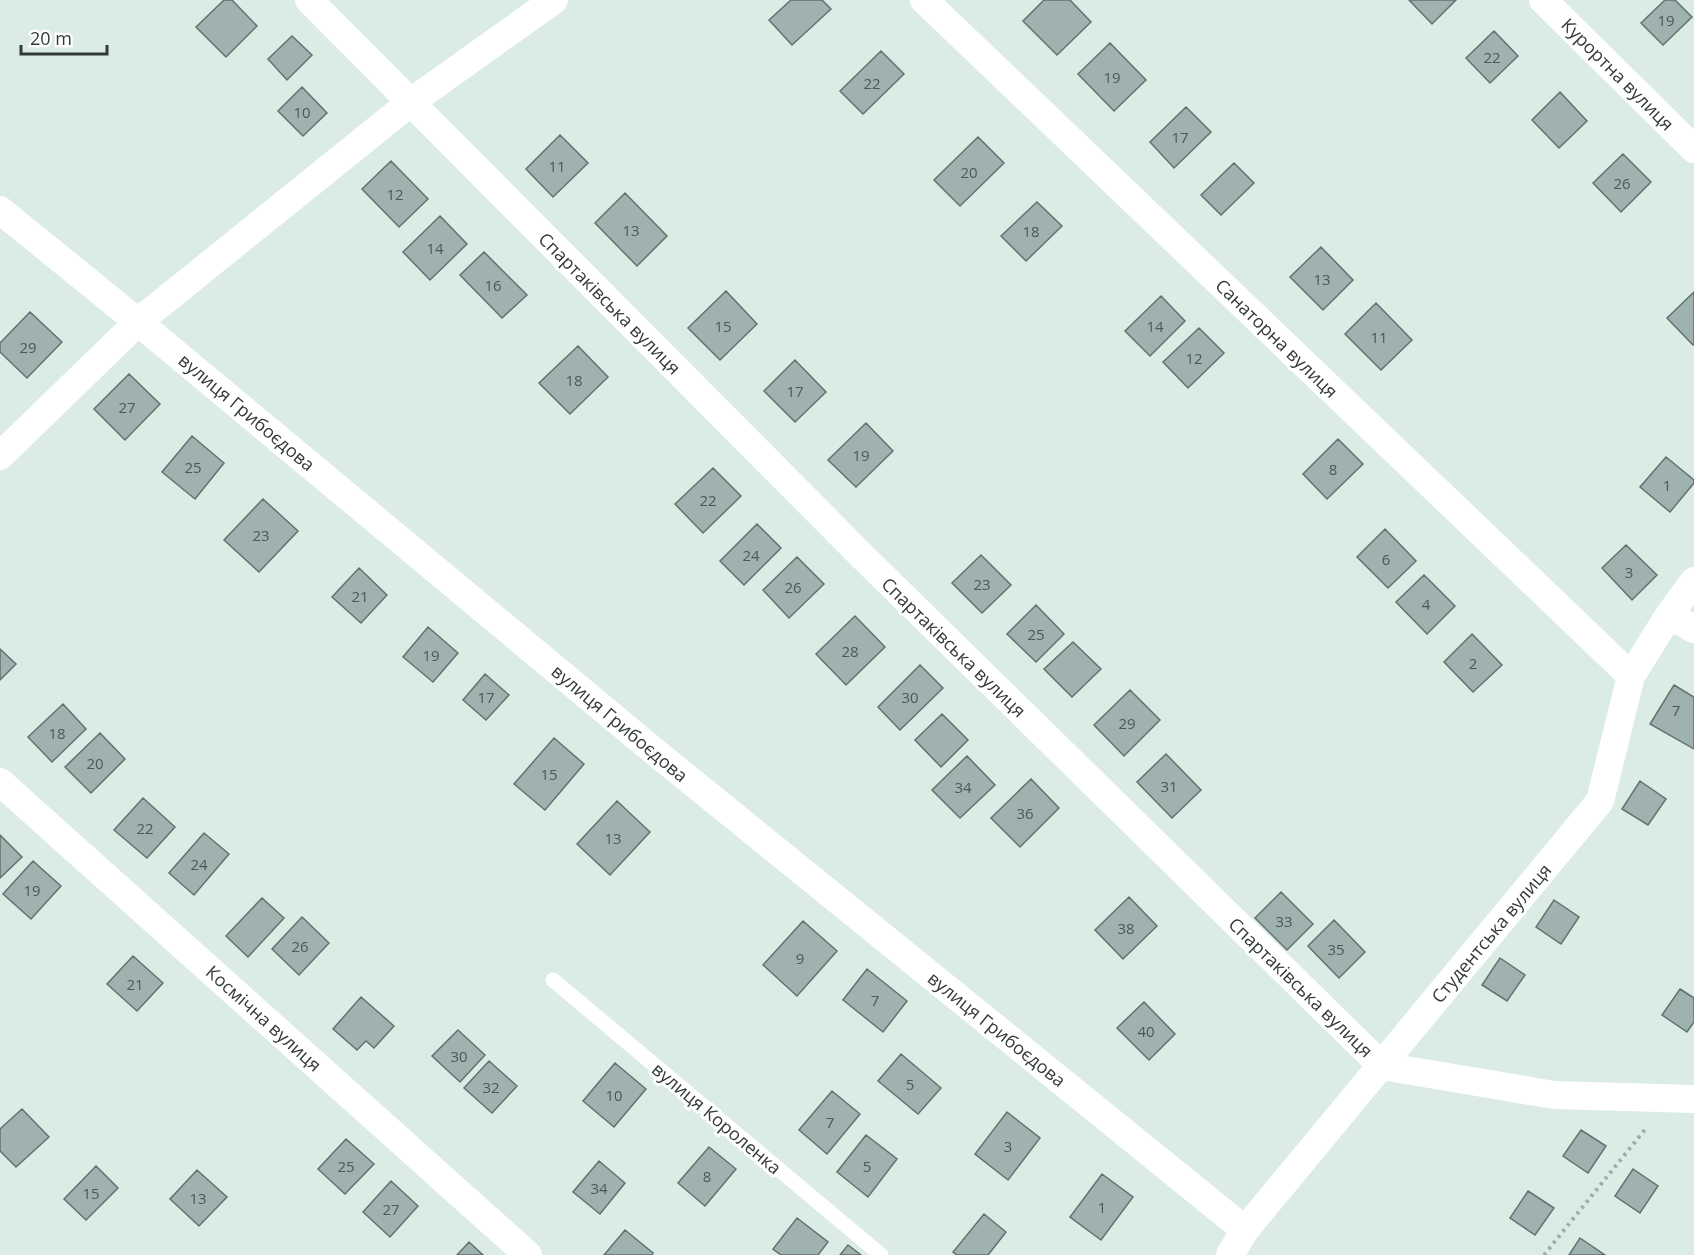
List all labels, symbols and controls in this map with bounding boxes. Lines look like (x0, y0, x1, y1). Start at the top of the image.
house number: 19 (1657, 10, 1675, 30)
street label: Курортна вулиця (1557, 13, 1679, 135)
scale bar (21, 18, 106, 56)
text: 20 m (30, 26, 72, 50)
house number: 22 (1483, 47, 1501, 67)
house number: 19 (1103, 67, 1121, 87)
house number: 22 (863, 73, 881, 93)
house number: 10 (293, 102, 311, 122)
house number: 17 (1171, 127, 1189, 147)
house number: 11 (548, 156, 566, 176)
house number: 20 (960, 162, 978, 182)
house number: 26 (1613, 173, 1631, 193)
house number: 12 (386, 184, 404, 204)
house number: 13 (622, 220, 640, 240)
house number: 18 (1022, 221, 1040, 241)
street label: Спартаківська вулиця (534, 227, 686, 379)
house number: 14 (426, 238, 444, 258)
house number: 13 (1313, 269, 1331, 289)
street label: Санаторна вулиця (1211, 273, 1343, 403)
house number: 16 (484, 275, 502, 295)
house number: 15 (714, 316, 732, 336)
house number: 14 (1146, 316, 1164, 336)
house number: 11 (1370, 327, 1388, 347)
house number: 29 (19, 337, 37, 357)
street label: вулиця Грибоєдова (174, 348, 320, 476)
house number: 12 (1185, 348, 1203, 368)
house number: 18 (565, 370, 583, 390)
house number: 17 (786, 381, 804, 401)
house number: 27 (118, 397, 136, 417)
house number: 19 (852, 445, 870, 465)
house number: 25 (184, 457, 202, 477)
house number: 8 (1329, 459, 1337, 479)
house number: 1 (1663, 475, 1671, 495)
house number: 22 (699, 490, 717, 510)
house number: 23 (252, 525, 270, 545)
house number: 24 (742, 545, 760, 565)
house number: 6 (1382, 549, 1390, 569)
house number: 3 (1625, 562, 1633, 582)
street label: Спартаківська вулиця (877, 572, 1031, 722)
house number: 23 (973, 574, 991, 594)
house number: 26 (784, 577, 802, 597)
house number: 21 (351, 586, 369, 606)
house number: 4 (1422, 594, 1431, 614)
house number: 25 (1027, 624, 1045, 644)
house number: 28 (841, 641, 859, 661)
house number: 19 (422, 645, 440, 665)
house number: 2 (1469, 653, 1477, 673)
street label: вулиця Грибоєдова (547, 659, 693, 787)
house number: 17 (477, 687, 495, 707)
house number: 30 (901, 687, 919, 707)
house number: 7 (1672, 700, 1680, 720)
house number: 29 (1118, 713, 1136, 733)
house number: 18 (48, 723, 66, 743)
house number: 20 (86, 753, 104, 773)
house number: 15 (540, 764, 558, 784)
house number: 31 (1160, 776, 1178, 796)
house number: 34 (954, 777, 972, 797)
house number: 36 (1016, 803, 1034, 823)
house number: 22 (136, 818, 154, 838)
house number: 13 (604, 828, 622, 848)
house number: 24 (190, 854, 208, 874)
street label: Студентська вулиця (1426, 858, 1556, 1008)
house number: 19 (23, 880, 41, 900)
house number: 33 (1275, 911, 1293, 931)
street label: Спартаківська вулиця (1224, 912, 1378, 1062)
house number: 38 (1117, 918, 1135, 938)
house number: 26 (291, 936, 309, 956)
house number: 35 (1327, 939, 1345, 959)
house number: 9 (796, 948, 804, 968)
street label: Космічна вулиця (201, 960, 327, 1076)
street label: вулиця Грибоєдова (923, 966, 1071, 1092)
house number: 21 (126, 974, 144, 994)
house number: 7 (871, 990, 879, 1010)
house number: 40 (1137, 1021, 1155, 1041)
house number: 30 (450, 1046, 468, 1066)
street label: вулиця Короленка (647, 1057, 787, 1179)
house number: 5 (906, 1074, 914, 1094)
house number: 32 (482, 1077, 500, 1097)
house number: 10 (605, 1085, 623, 1105)
house number: 7 (826, 1112, 834, 1132)
house number: 3 (1004, 1136, 1012, 1156)
house number: 25 (337, 1156, 355, 1176)
house number: 5 (863, 1156, 871, 1176)
house number: 8 (703, 1166, 711, 1186)
house number: 34 (590, 1178, 608, 1198)
house number: 15 (82, 1183, 100, 1203)
house number: 13 (189, 1188, 207, 1208)
house number: 1 (1098, 1197, 1106, 1217)
house number: 27 (382, 1199, 400, 1219)

